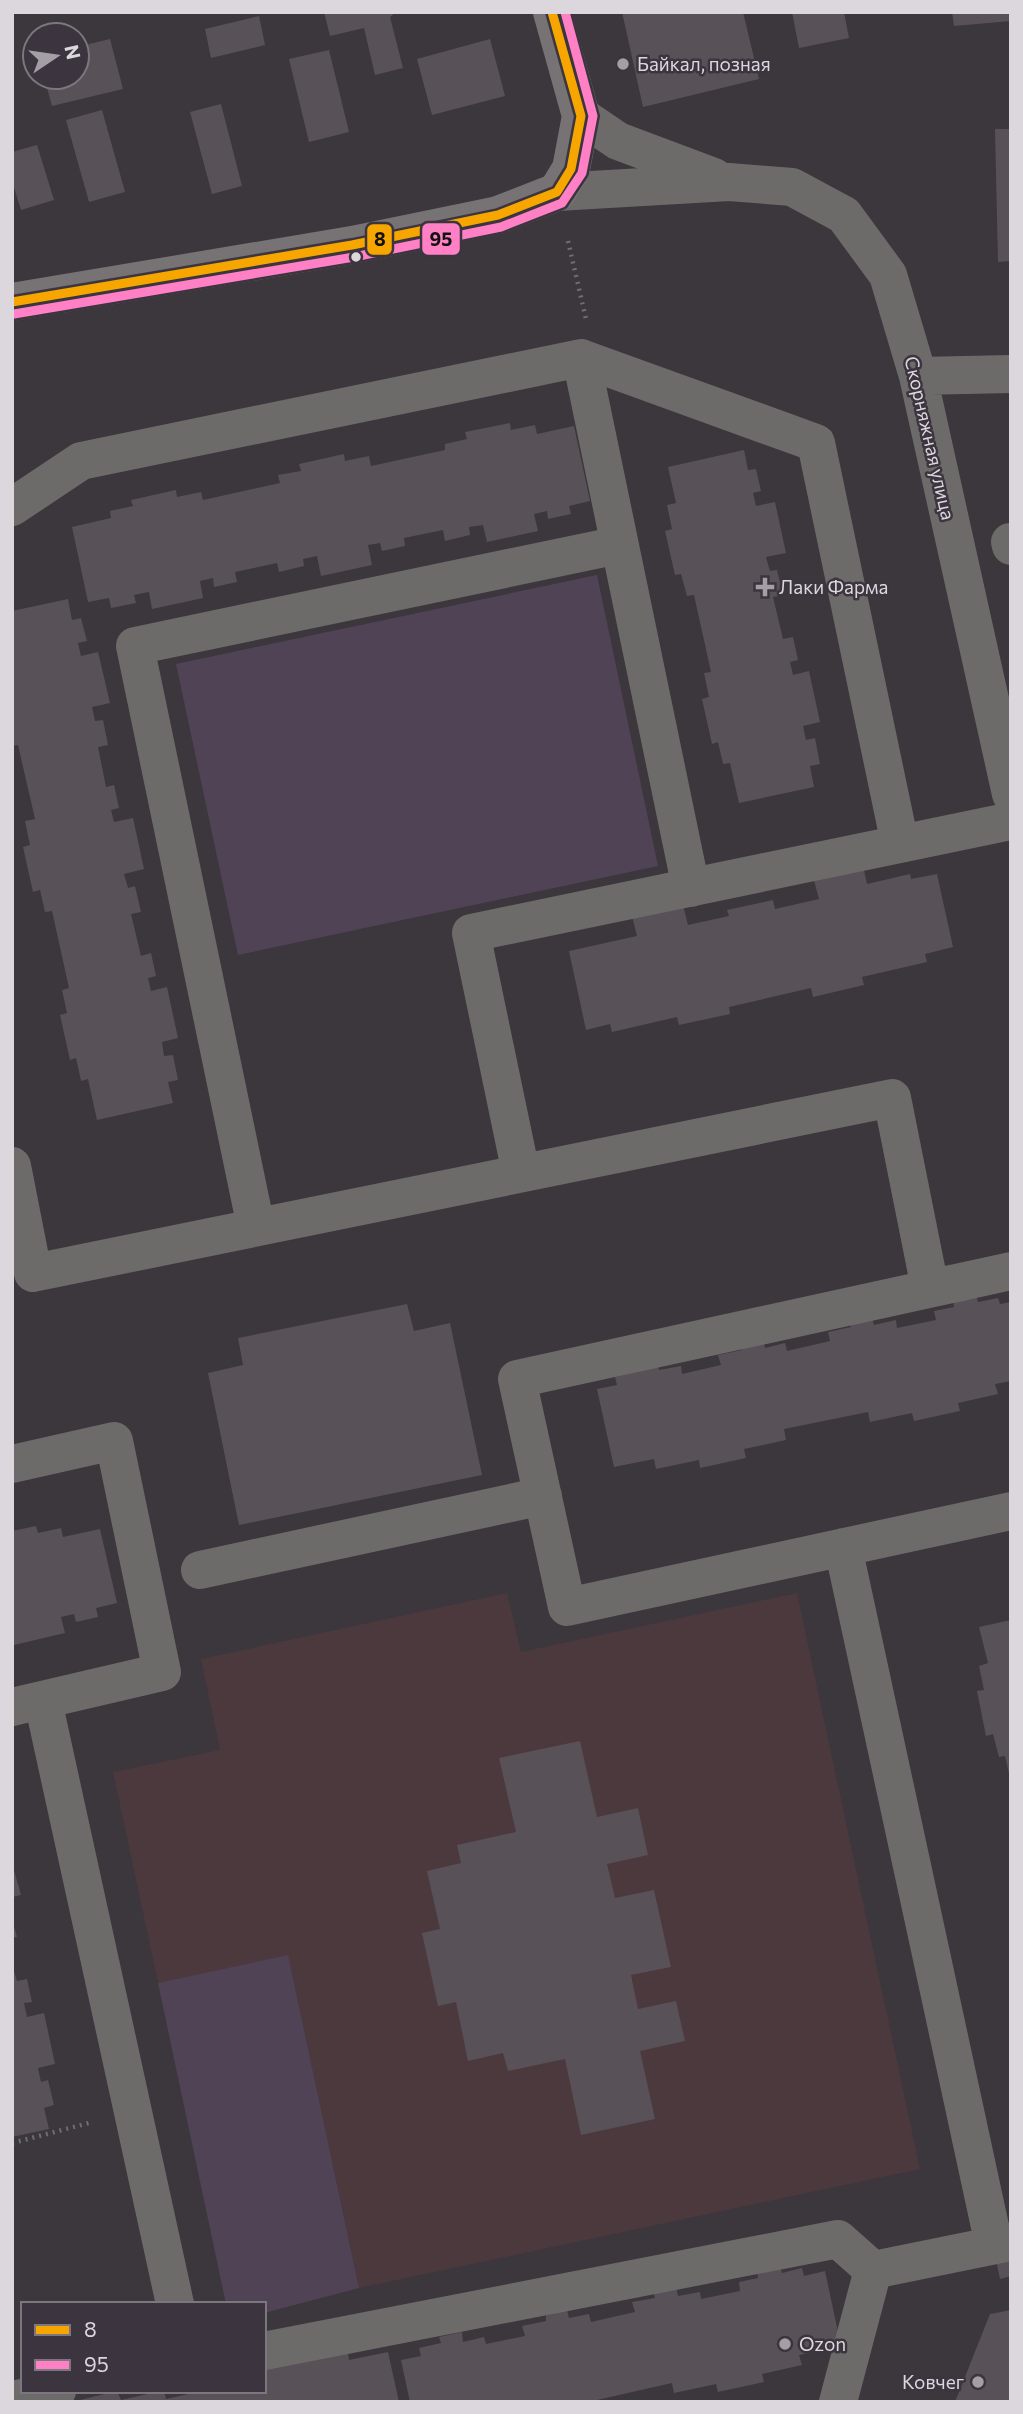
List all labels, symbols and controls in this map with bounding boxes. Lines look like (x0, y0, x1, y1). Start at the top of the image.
north arrow (21, 21, 91, 91)
text: N (60, 43, 86, 62)
place label: Байкал, позная (637, 52, 771, 75)
marker: Байкал, позная (615, 56, 631, 72)
line badge: 95 (421, 222, 461, 256)
line badge: 8 (366, 223, 393, 256)
text: 8 (374, 227, 386, 250)
text: 95 (430, 227, 452, 250)
unlabelled marker (349, 250, 363, 264)
street label: Скорняжная улица (900, 354, 961, 522)
place label: Лаки Фарма (779, 575, 888, 598)
marker: Лаки Фарма (757, 579, 773, 595)
legend (21, 2302, 266, 2393)
text: 8 (84, 2316, 97, 2341)
place label: Ozon (799, 2332, 846, 2355)
marker: Ozon (777, 2336, 793, 2352)
text: 95 (84, 2351, 109, 2376)
place label: Ковчег (902, 2370, 964, 2393)
marker: Ковчег (970, 2374, 986, 2390)

